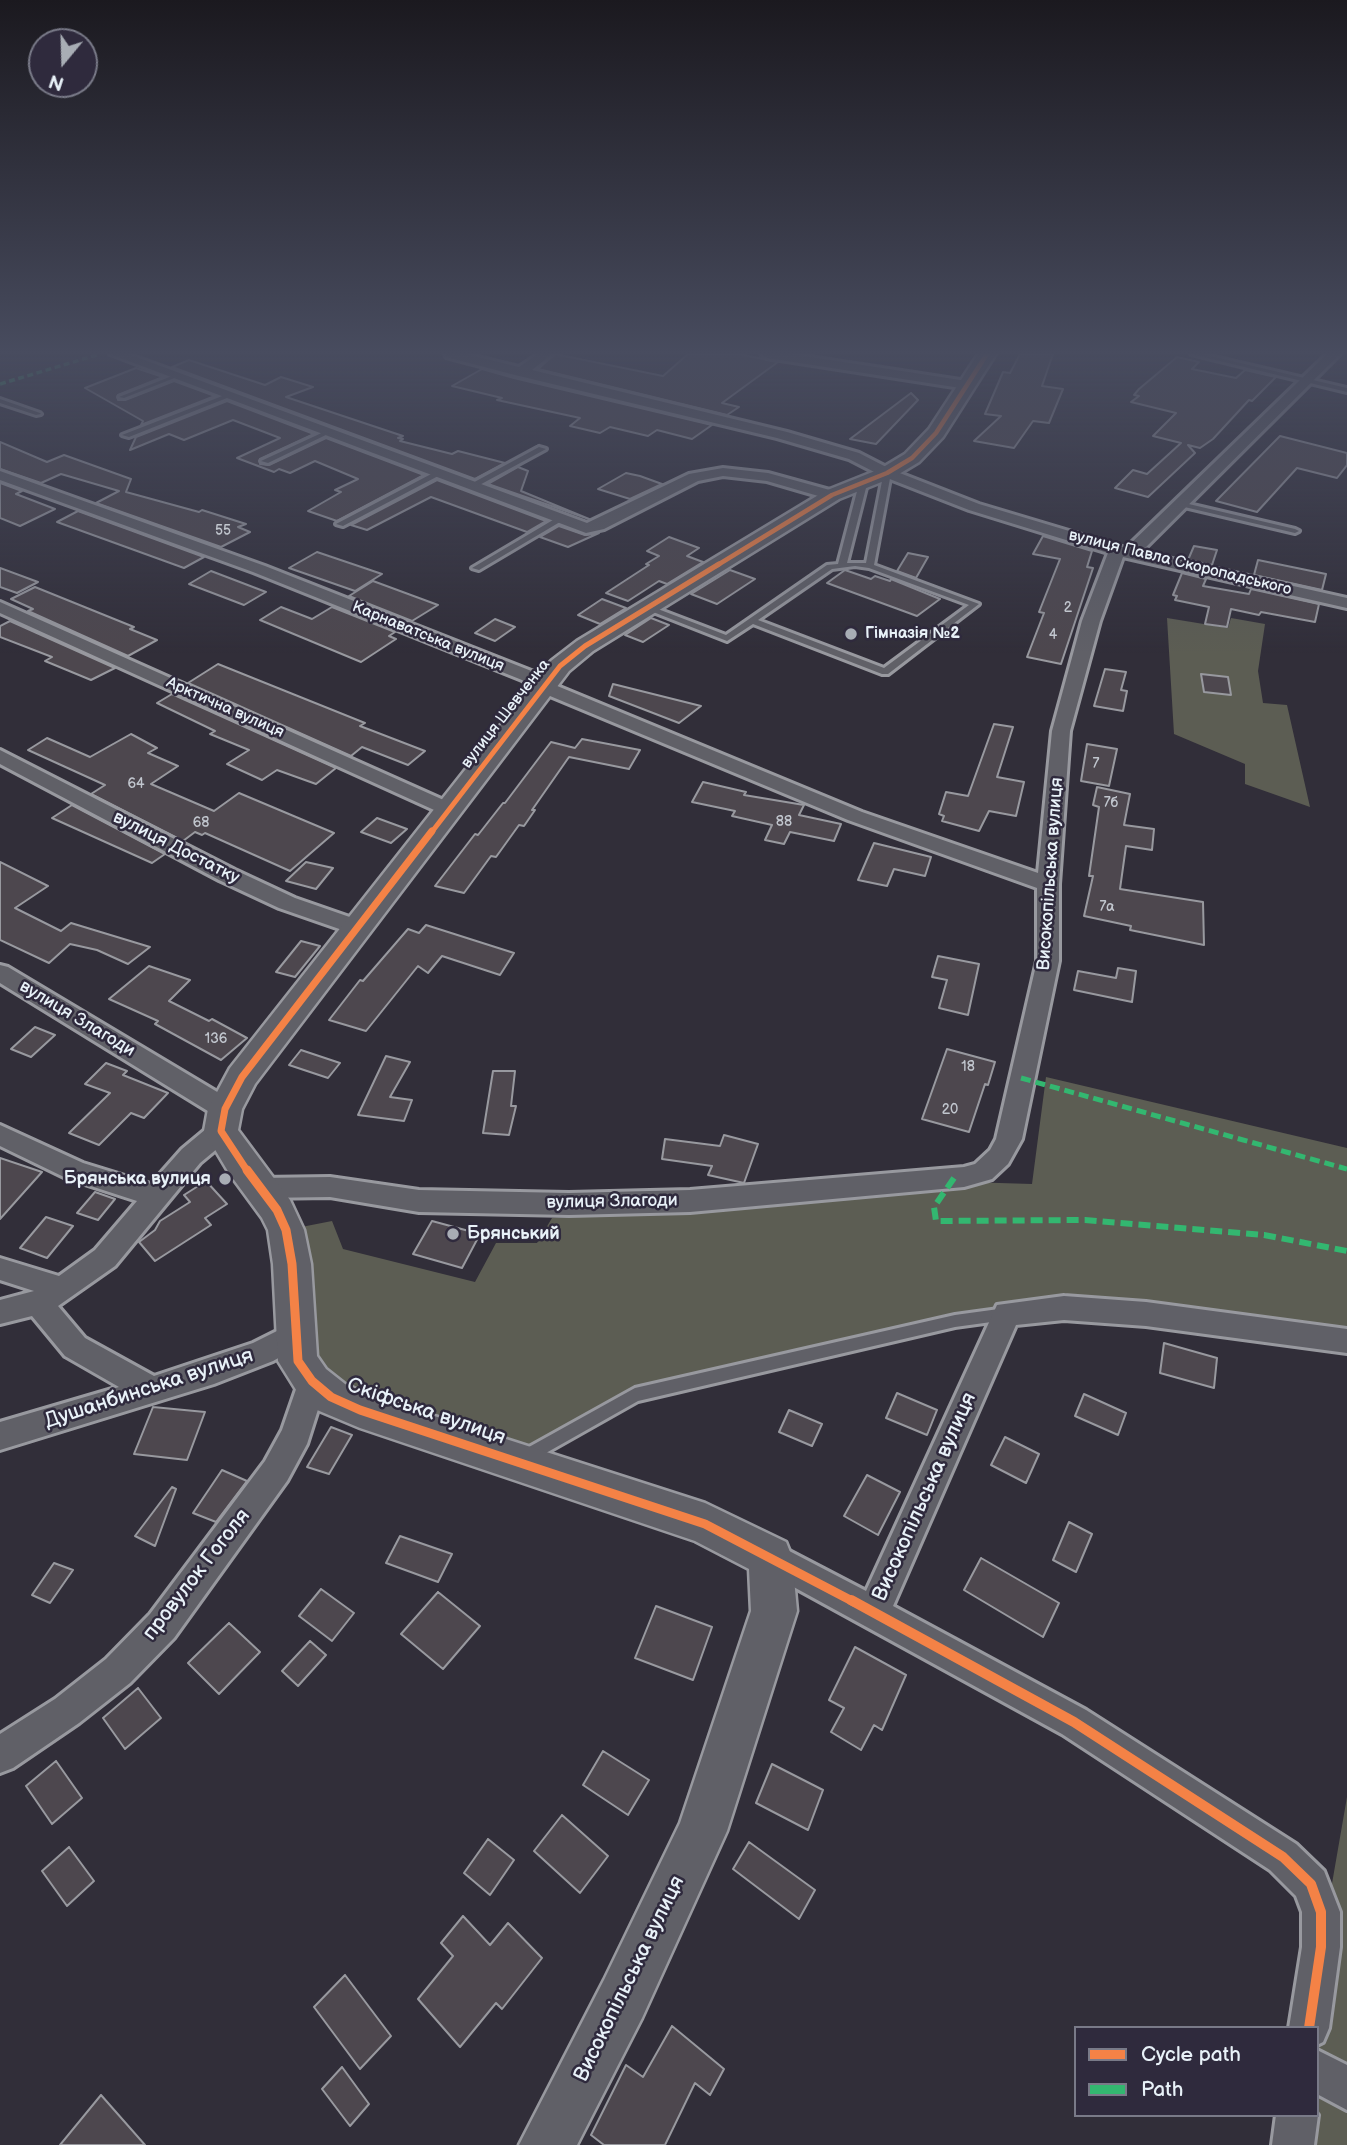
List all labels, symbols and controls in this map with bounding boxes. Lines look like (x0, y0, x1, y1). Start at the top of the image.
north arrow (28, 28, 98, 98)
text: N (46, 68, 67, 95)
house number: 55 (215, 523, 231, 539)
street label: вулиця Павла Скоропадського (1067, 526, 1293, 600)
street label: Карнаватська вулиця (349, 598, 507, 676)
house number: 2 (1064, 600, 1072, 616)
place label: Гімназія №2 (865, 624, 960, 644)
marker: Гімназія №2 (843, 626, 859, 642)
house number: 4 (1049, 627, 1057, 643)
street label: вулиця Шевченка (457, 656, 555, 772)
street label: Арктична вулиця (163, 673, 287, 743)
house number: 7 (1093, 756, 1099, 772)
house number: 64 (127, 776, 145, 792)
street label: Високопільська вулиця (1033, 777, 1069, 971)
house number: 7б (1104, 795, 1118, 811)
street label: вулиця Достатку (109, 807, 243, 889)
house number: 88 (776, 814, 792, 830)
house number: 68 (193, 815, 209, 831)
house number: 7а (1099, 899, 1115, 915)
street label: вулиця Злагоди (15, 976, 139, 1062)
house number: 136 (205, 1031, 227, 1047)
house number: 18 (961, 1059, 975, 1075)
house number: 20 (942, 1102, 958, 1118)
place label: Брянська вулиця (64, 1168, 211, 1190)
marker: Брянська вулиця (217, 1171, 233, 1187)
street label: вулиця Злагоди (546, 1190, 678, 1214)
place label: Брянський (467, 1223, 560, 1245)
marker: Брянський (445, 1226, 461, 1242)
street label: Душанбинська вулиця (41, 1343, 257, 1435)
street label: Скіфська вулиця (343, 1373, 509, 1451)
street label: Високопільська вулиця (868, 1389, 982, 1605)
street label: провулок Гоголя (138, 1504, 256, 1646)
street label: Високопільська вулиця (569, 1872, 691, 2086)
legend (1074, 2026, 1319, 2117)
text: Cycle path (1141, 2042, 1241, 2067)
text: Path (1141, 2077, 1183, 2102)

